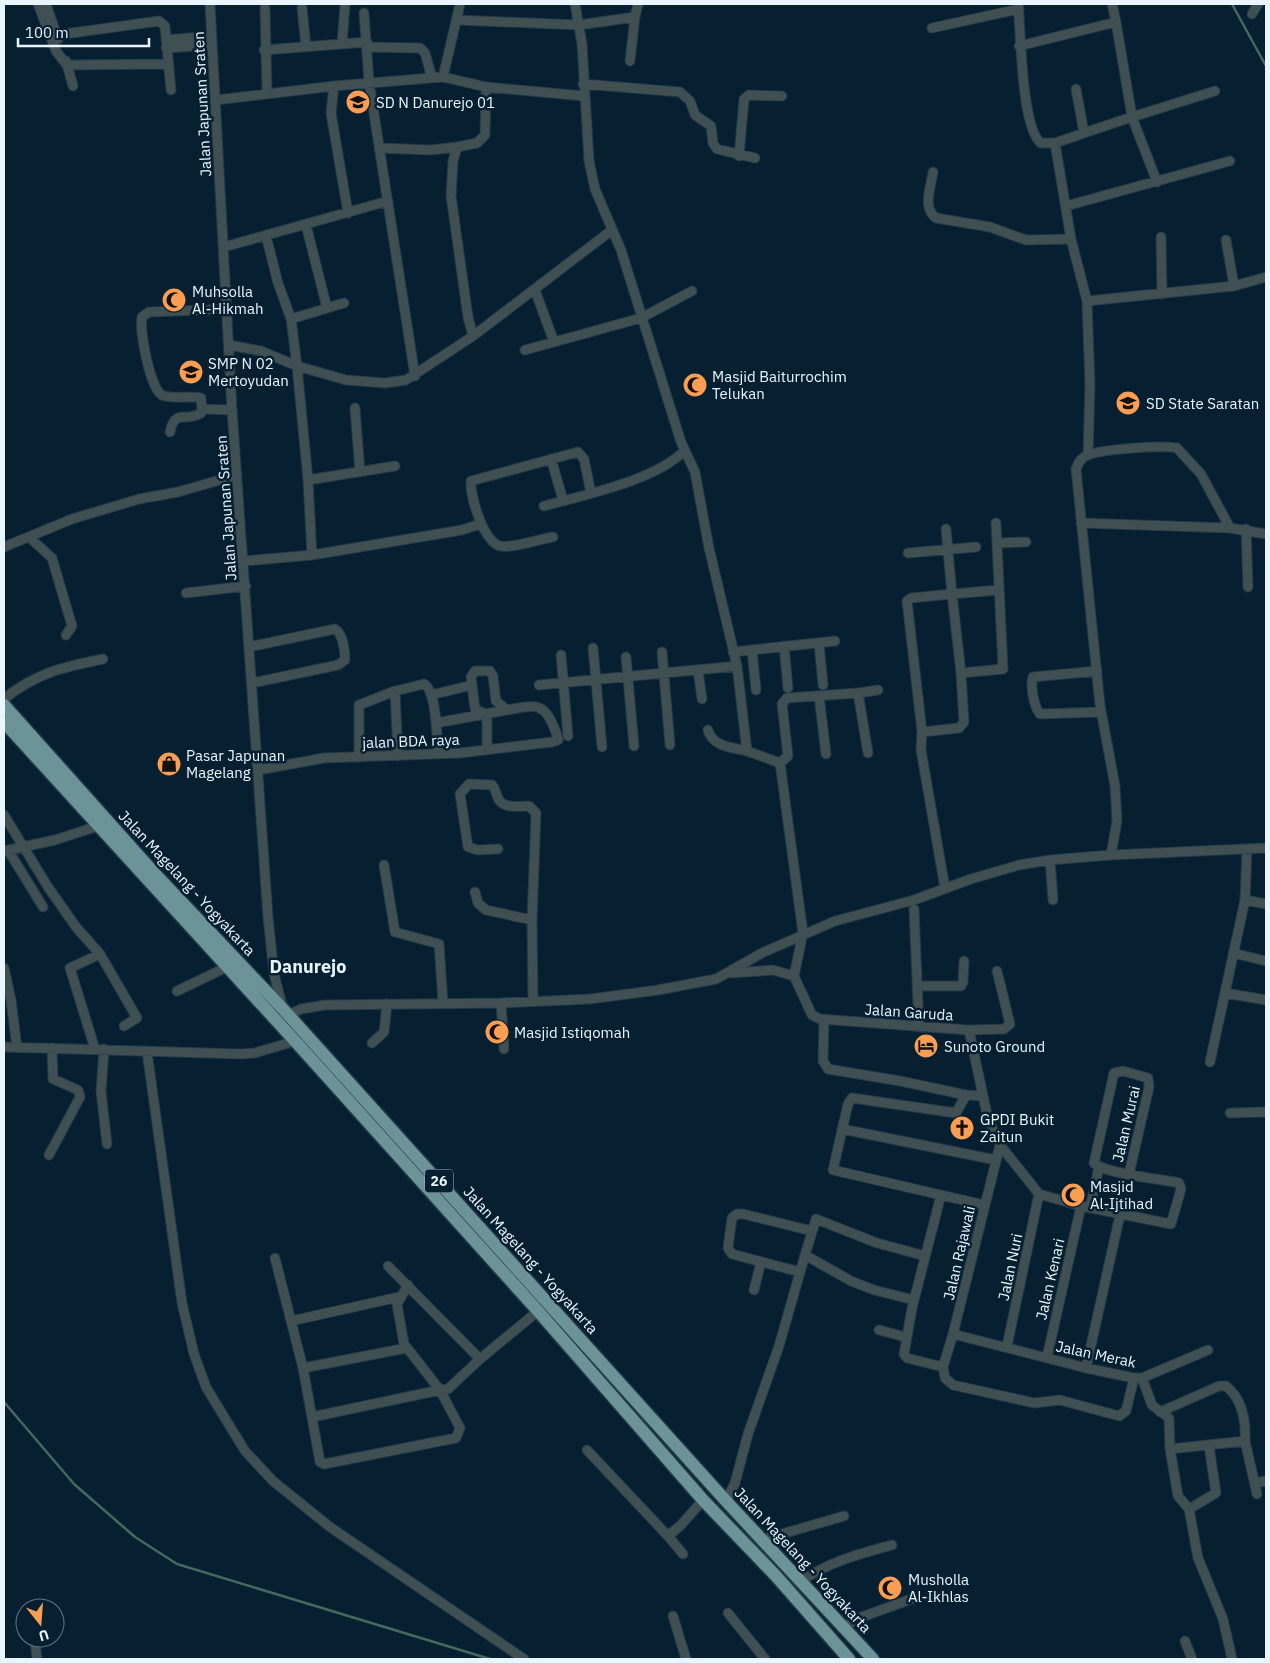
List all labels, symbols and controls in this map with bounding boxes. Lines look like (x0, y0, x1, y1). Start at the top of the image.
scale bar (18, 15, 149, 47)
text: 100 m (25, 23, 69, 42)
street label: Jalan Japunan Sraten (189, 31, 215, 177)
school or university icon: SD N Danurejo 01 (345, 89, 371, 115)
place label: SD N Danurejo 01 (376, 93, 495, 112)
place label: Muhsolla Al-Hikmah (192, 282, 263, 318)
mosque icon: Muhsolla Al-Hikmah (161, 287, 187, 313)
place label: SMP N 02 Mertoyudan (208, 354, 289, 390)
school or university icon: SMP N 02 Mertoyudan (178, 359, 204, 385)
place label: Masjid Baiturrochim Telukan (712, 367, 847, 403)
mosque icon: Masjid Baiturrochim Telukan (682, 372, 708, 398)
school or university icon: SD State Saratan (1115, 390, 1141, 416)
place label: SD State Saratan (1146, 394, 1259, 413)
street label: Jalan Japunan Sraten (211, 435, 241, 581)
street label: jalan BDA raya (362, 730, 460, 752)
place label: Pasar Japunan Magelang (186, 746, 285, 782)
shop icon: Pasar Japunan Magelang (156, 751, 182, 777)
street label: Jalan Magelang - Yogyakarta (115, 806, 259, 960)
district label: Danurejo (270, 955, 346, 978)
street label: Jalan Garuda (864, 999, 954, 1025)
mosque icon: Masjid Istiqomah (484, 1019, 510, 1045)
place label: Masjid Istiqomah (514, 1023, 630, 1042)
hotel icon: Sunoto Ground (913, 1033, 939, 1059)
place label: Sunoto Ground (944, 1037, 1045, 1056)
street label: Jalan Murai (1108, 1084, 1144, 1164)
place label: GPDI Bukit Zaitun (980, 1110, 1054, 1146)
church icon: GPDI Bukit Zaitun (949, 1115, 975, 1141)
road number: 26 (425, 1170, 453, 1192)
place label: Masjid Al-Ijtihad (1090, 1177, 1153, 1213)
street label: Jalan Magelang - Yogyakarta (460, 1182, 602, 1338)
mosque icon: Masjid Al-Ijtihad (1060, 1182, 1086, 1208)
street label: Jalan Rajawali (939, 1204, 979, 1302)
street label: Jalan Nuri (994, 1232, 1026, 1302)
street label: Jalan Kenari (1031, 1236, 1069, 1322)
street label: Jalan Merak (1054, 1336, 1138, 1372)
street label: Jalan Magelang - Yogyakarta (731, 1483, 875, 1637)
place label: Musholla Al-Ikhlas (908, 1570, 969, 1606)
mosque icon: Musholla Al-Ikhlas (877, 1575, 903, 1601)
north arrow (15, 1598, 65, 1648)
text: U (37, 1625, 51, 1645)

